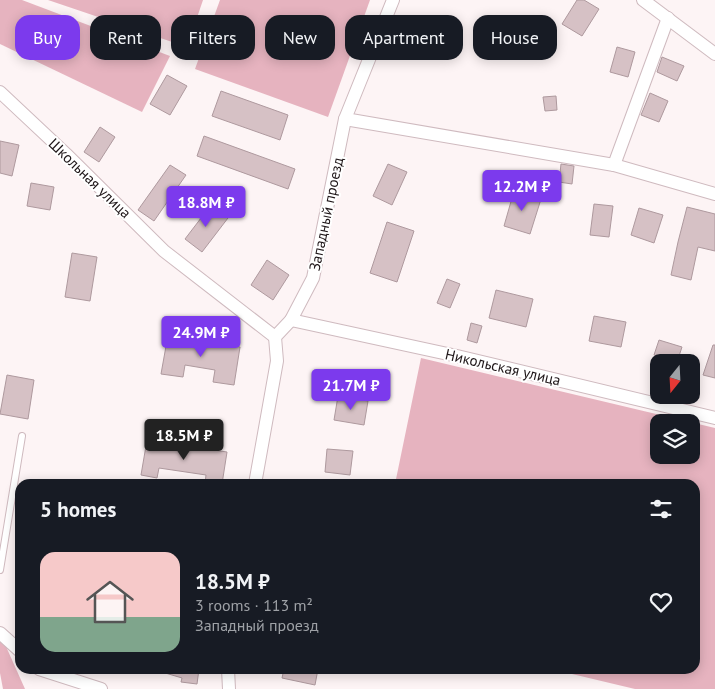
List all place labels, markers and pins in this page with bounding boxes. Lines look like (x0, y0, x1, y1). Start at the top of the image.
pin: 12.2M ₽ (476, 170, 568, 212)
pin: 18.8M ₽ (160, 186, 252, 228)
pin: 24.9M ₽ (155, 316, 247, 358)
pin: 21.7M ₽ (305, 368, 397, 411)
pin: 18.5M ₽ (138, 418, 230, 461)

